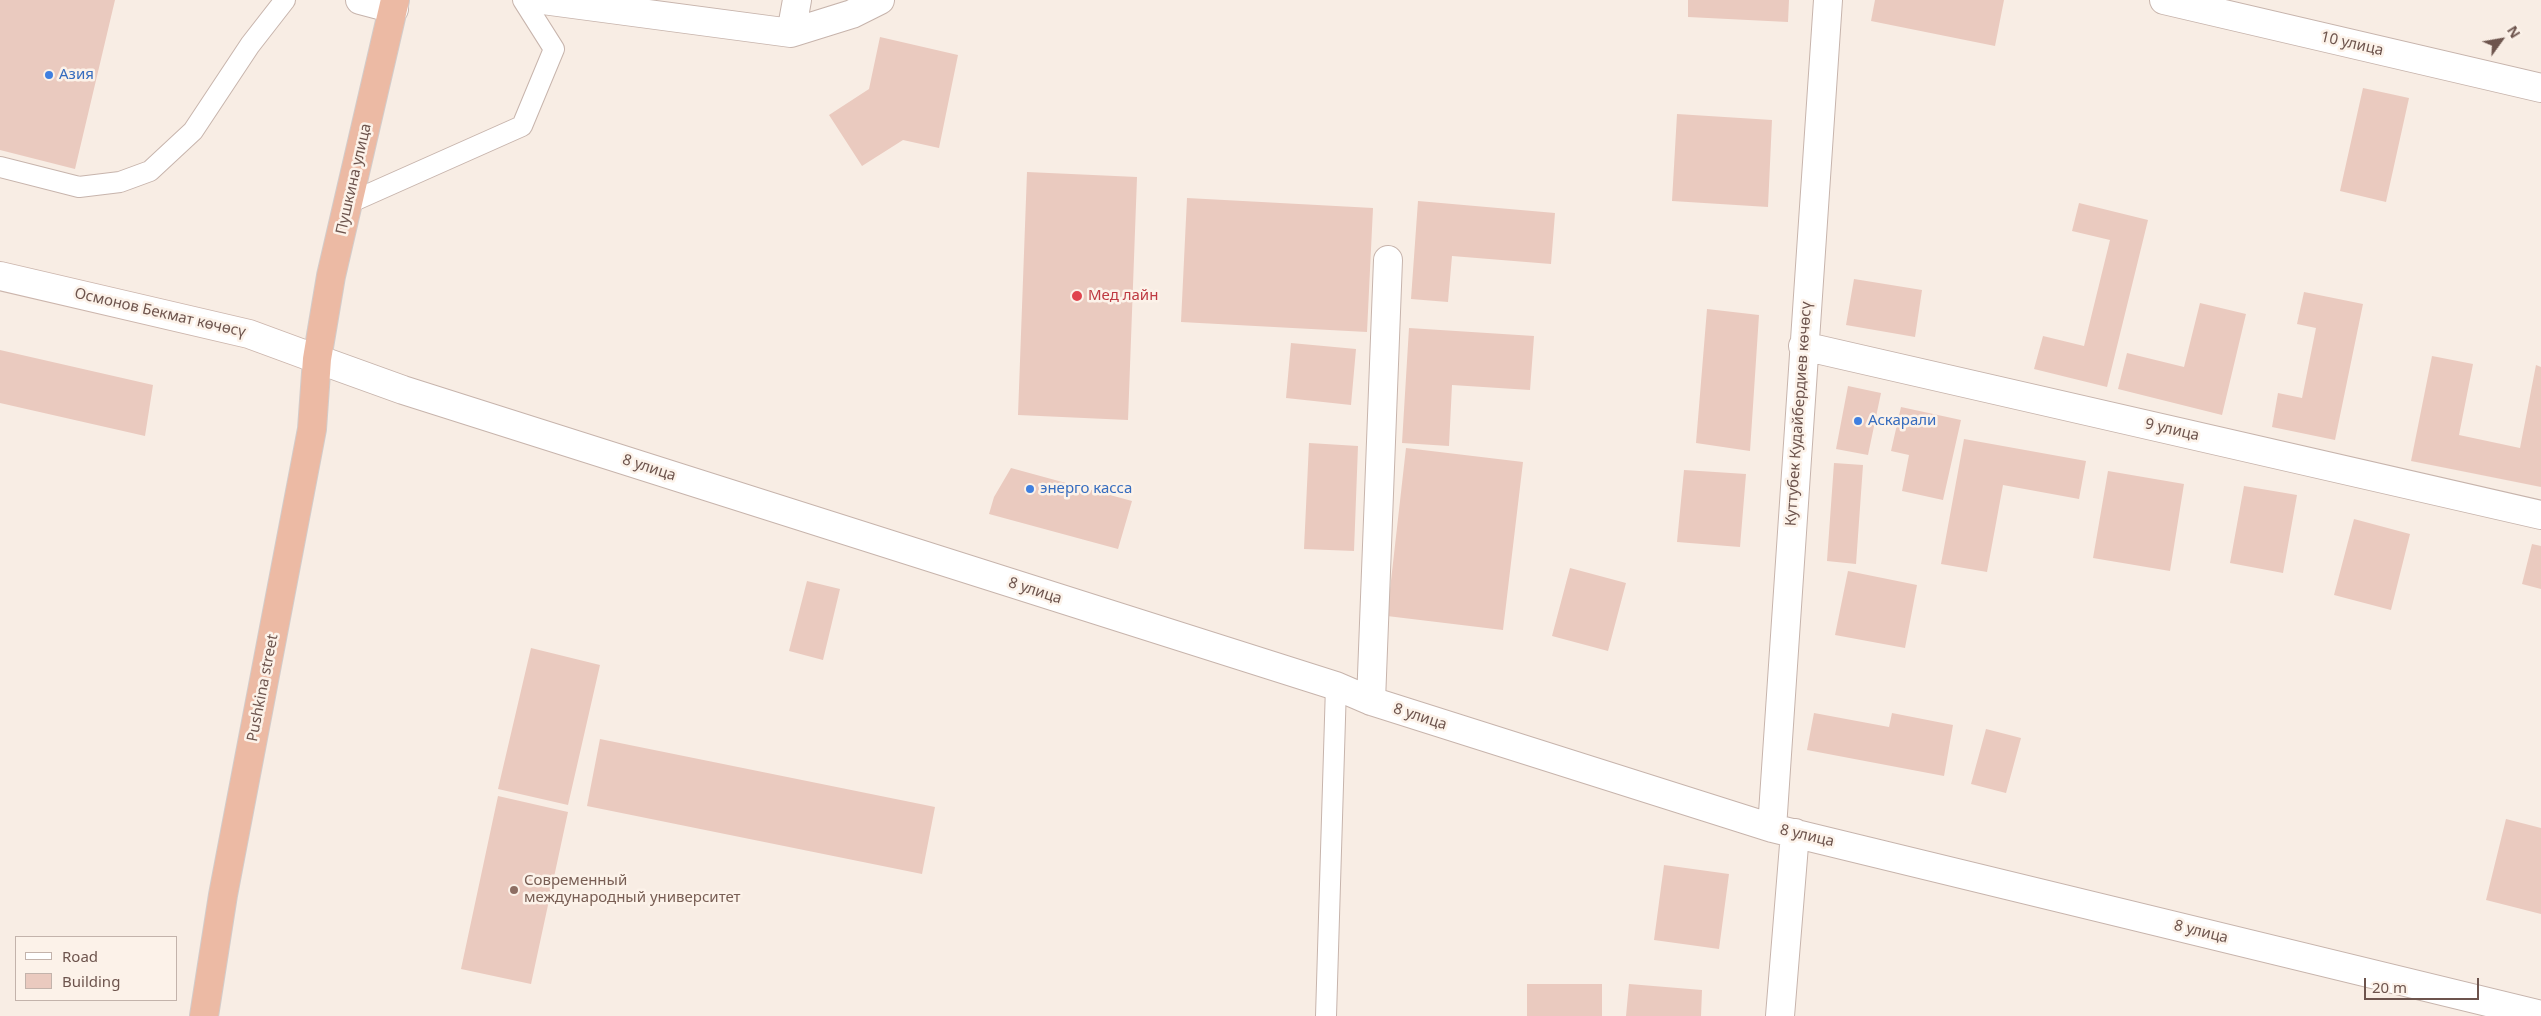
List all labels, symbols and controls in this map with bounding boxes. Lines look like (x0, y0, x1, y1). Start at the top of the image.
north arrow (2476, 15, 2526, 65)
text: N (2503, 22, 2525, 42)
street label: 10 улица (2319, 28, 2385, 60)
place label: Азия (59, 66, 94, 84)
marker: Азия (43, 69, 55, 81)
street label: Пушкина улица (332, 122, 376, 236)
street label: Осмонов Бекмат көчөсү (73, 285, 247, 341)
place label: Мед лайн (1088, 287, 1158, 305)
marker: Мед лайн (1070, 289, 1084, 303)
street label: Куттубек Кудайбердиев көчөсү (1782, 301, 1816, 527)
place label: Аскарали (1868, 412, 1936, 430)
marker: Аскарали (1852, 415, 1864, 427)
street label: 9 улица (2143, 415, 2201, 445)
street label: 8 улица (620, 451, 678, 485)
place label: энерго касса (1040, 480, 1132, 498)
marker: энерго касса (1024, 483, 1036, 495)
street label: 8 улица (1006, 574, 1064, 608)
street label: Pushkina street (244, 633, 282, 743)
street label: 8 улица (1391, 700, 1449, 734)
street label: 8 улица (1778, 821, 1836, 851)
place label: Современный международный университет (524, 872, 741, 907)
marker: Современный международный университет (508, 884, 520, 896)
street label: 8 улица (2172, 917, 2230, 947)
legend (15, 936, 178, 1001)
text: Road (62, 946, 98, 966)
scale bar (2366, 968, 2481, 1000)
text: Building (62, 971, 120, 991)
text: 20 m (2372, 977, 2407, 997)

